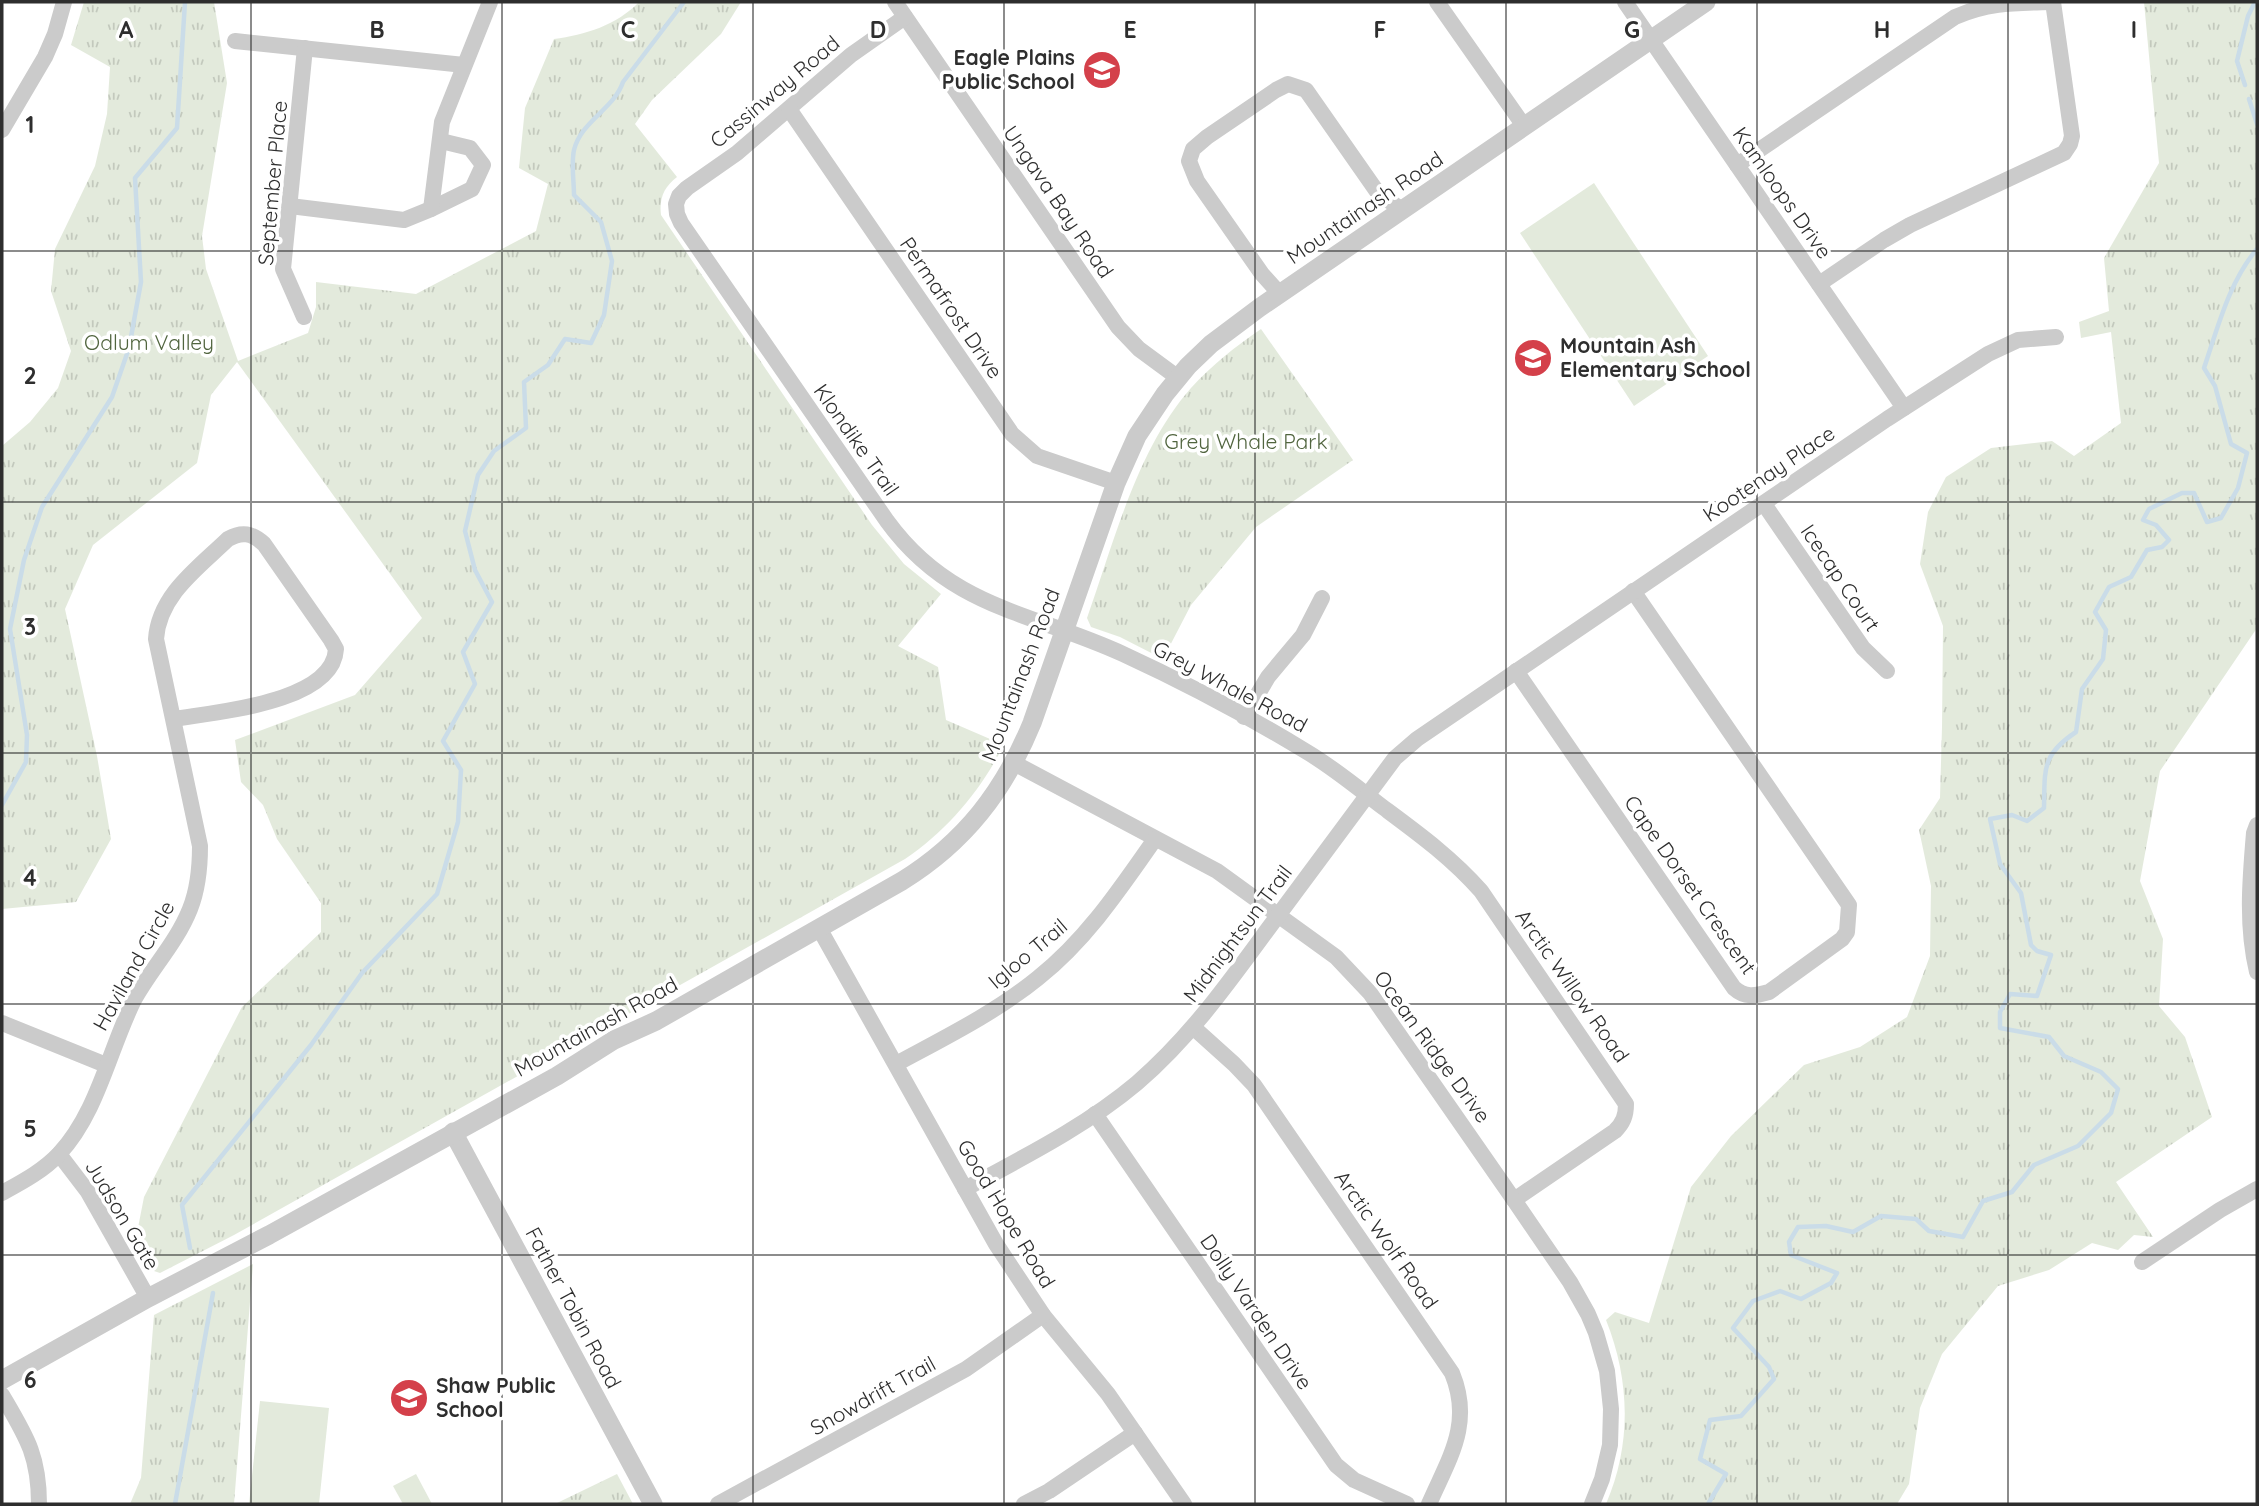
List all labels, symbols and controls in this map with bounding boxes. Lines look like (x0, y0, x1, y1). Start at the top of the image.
text: A (119, 15, 134, 44)
text: B (369, 15, 385, 44)
text: C (621, 15, 635, 44)
text: D (870, 15, 886, 44)
text: E (1123, 15, 1137, 44)
text: F (1374, 15, 1386, 44)
text: G (1624, 15, 1640, 44)
text: H (1874, 15, 1890, 44)
text: I (2131, 15, 2137, 44)
street label: Cassinway Road (704, 29, 844, 153)
place label: Eagle Plains Public School (942, 44, 1075, 94)
school or university icon: Eagle Plains Public School (1081, 49, 1123, 91)
street label: September Place (252, 99, 292, 267)
text: 1 (26, 110, 34, 139)
street label: Ungava Bay Road (998, 120, 1119, 283)
street label: Kamloops Drive (1728, 122, 1838, 263)
street label: Mountainash Road (1281, 145, 1448, 269)
street label: Permafrost Drive (895, 232, 1009, 383)
park label: Odlum Valley (84, 329, 214, 355)
place label: Mountain Ash Elementary School (1560, 332, 1751, 382)
school or university icon: Mountain Ash Elementary School (1512, 337, 1554, 379)
text: 2 (23, 361, 37, 390)
street label: Klondike Trail (809, 379, 905, 500)
street label: Kootenay Place (1698, 420, 1839, 527)
park label: Grey Whale Park (1164, 428, 1328, 454)
street label: Icecap Court (1795, 519, 1886, 636)
street label: Mountainash Road (975, 585, 1065, 765)
text: 3 (24, 612, 36, 641)
street label: Grey Whale Road (1149, 635, 1312, 738)
street label: Cape Dorset Crescent (1619, 790, 1762, 979)
street label: Midnightsun Trail (1177, 860, 1297, 1007)
text: 4 (23, 863, 37, 892)
street label: Haviland Circle (87, 896, 180, 1035)
street label: Arctic Willow Road (1510, 904, 1635, 1067)
street label: Igloo Trail (982, 913, 1072, 994)
street label: Ocean Ridge Drive (1369, 965, 1497, 1128)
street label: Mountainash Road (509, 970, 682, 1082)
text: 5 (23, 1114, 37, 1143)
street label: Good Hope Road (952, 1135, 1061, 1292)
street label: Judson Gate (80, 1155, 166, 1274)
street label: Arctic Wolf Road (1329, 1165, 1444, 1314)
street label: Father Tobin Road (520, 1222, 627, 1393)
street label: Dolly Varden Drive (1195, 1229, 1318, 1394)
street label: Snowdrift Trail (805, 1350, 940, 1440)
text: 6 (24, 1365, 36, 1394)
place label: Shaw Public School (436, 1372, 556, 1422)
school or university icon: Shaw Public School (388, 1377, 430, 1419)

